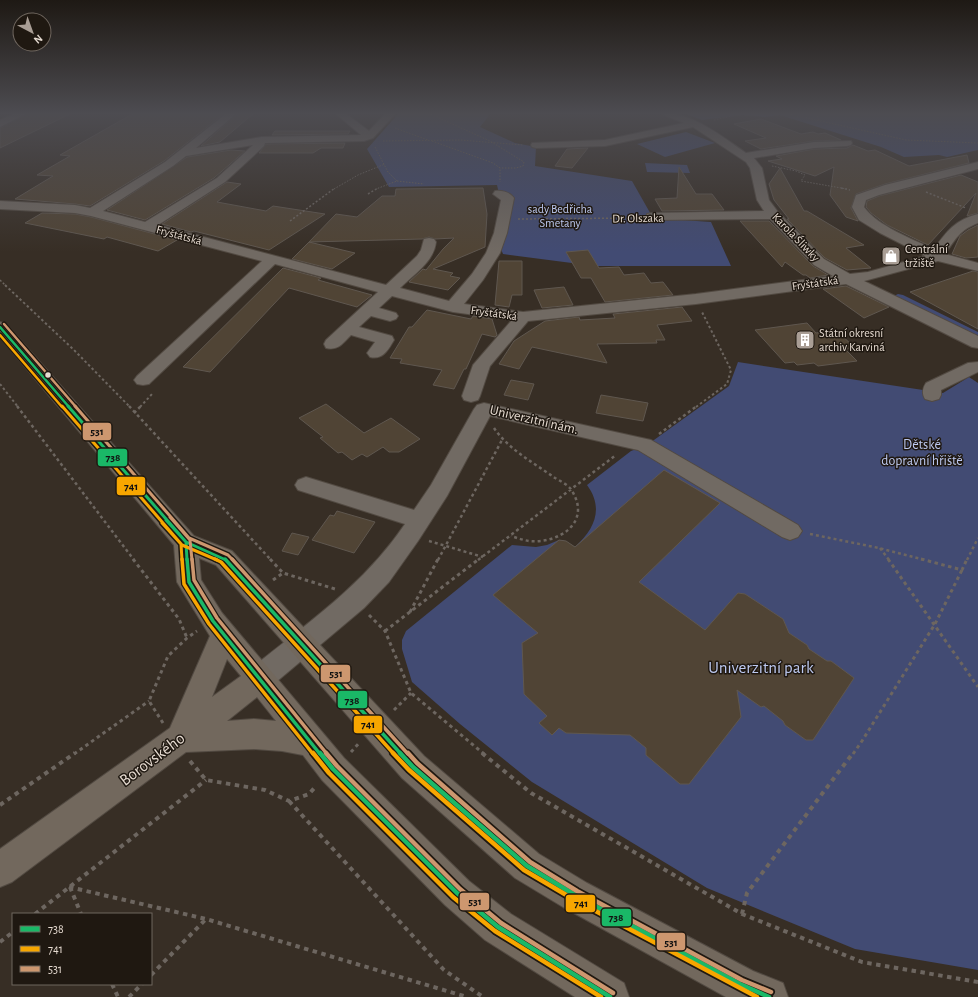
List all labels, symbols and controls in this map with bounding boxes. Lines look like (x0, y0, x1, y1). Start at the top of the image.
north arrow (12, 12, 52, 52)
text: N (32, 33, 45, 46)
park label: sady Bedřicha Smetany (528, 203, 593, 230)
street label: Karola Śliwky (769, 209, 823, 264)
street label: Dr. Olszaka (612, 212, 664, 224)
street label: Fryštátská (155, 223, 204, 248)
place label: Centrální tržiště (905, 243, 948, 269)
shop icon: Centrální tržiště (880, 245, 902, 267)
street label: Fryštátská (791, 274, 840, 293)
street label: Fryštátská (470, 304, 518, 323)
place label: Státní okresní archiv Karviná (819, 327, 885, 353)
building icon: Státní okresní archiv Karviná (794, 329, 816, 351)
unlabelled marker (43, 370, 53, 380)
street label: Univerzitní nám. (488, 403, 580, 437)
line badge: 531 (82, 422, 112, 441)
text: 531 (90, 426, 104, 437)
park label: Dětské dopravní hřiště (881, 438, 963, 468)
line badge: 738 (97, 448, 128, 467)
text: 738 (106, 452, 120, 463)
line badge: 741 (116, 476, 146, 496)
text: 741 (124, 481, 138, 492)
park label: Univerzitní park (708, 659, 814, 676)
line badge: 531 (320, 664, 351, 683)
text: 531 (329, 668, 343, 679)
line badge: 738 (337, 690, 368, 709)
text: 738 (345, 695, 359, 706)
line badge: 741 (353, 715, 383, 734)
text: 741 (361, 719, 375, 730)
street label: Borovského (116, 729, 188, 789)
line badge: 531 (459, 892, 490, 911)
line badge: 741 (565, 894, 596, 913)
text: 531 (468, 896, 482, 907)
text: 741 (574, 898, 588, 909)
line badge: 738 (601, 908, 632, 927)
text: 738 (609, 912, 623, 923)
legend (12, 913, 152, 985)
text: 738 (48, 923, 64, 935)
line badge: 531 (656, 932, 686, 951)
text: 531 (664, 937, 678, 948)
text: 741 (48, 943, 63, 955)
text: 531 (48, 963, 62, 975)

